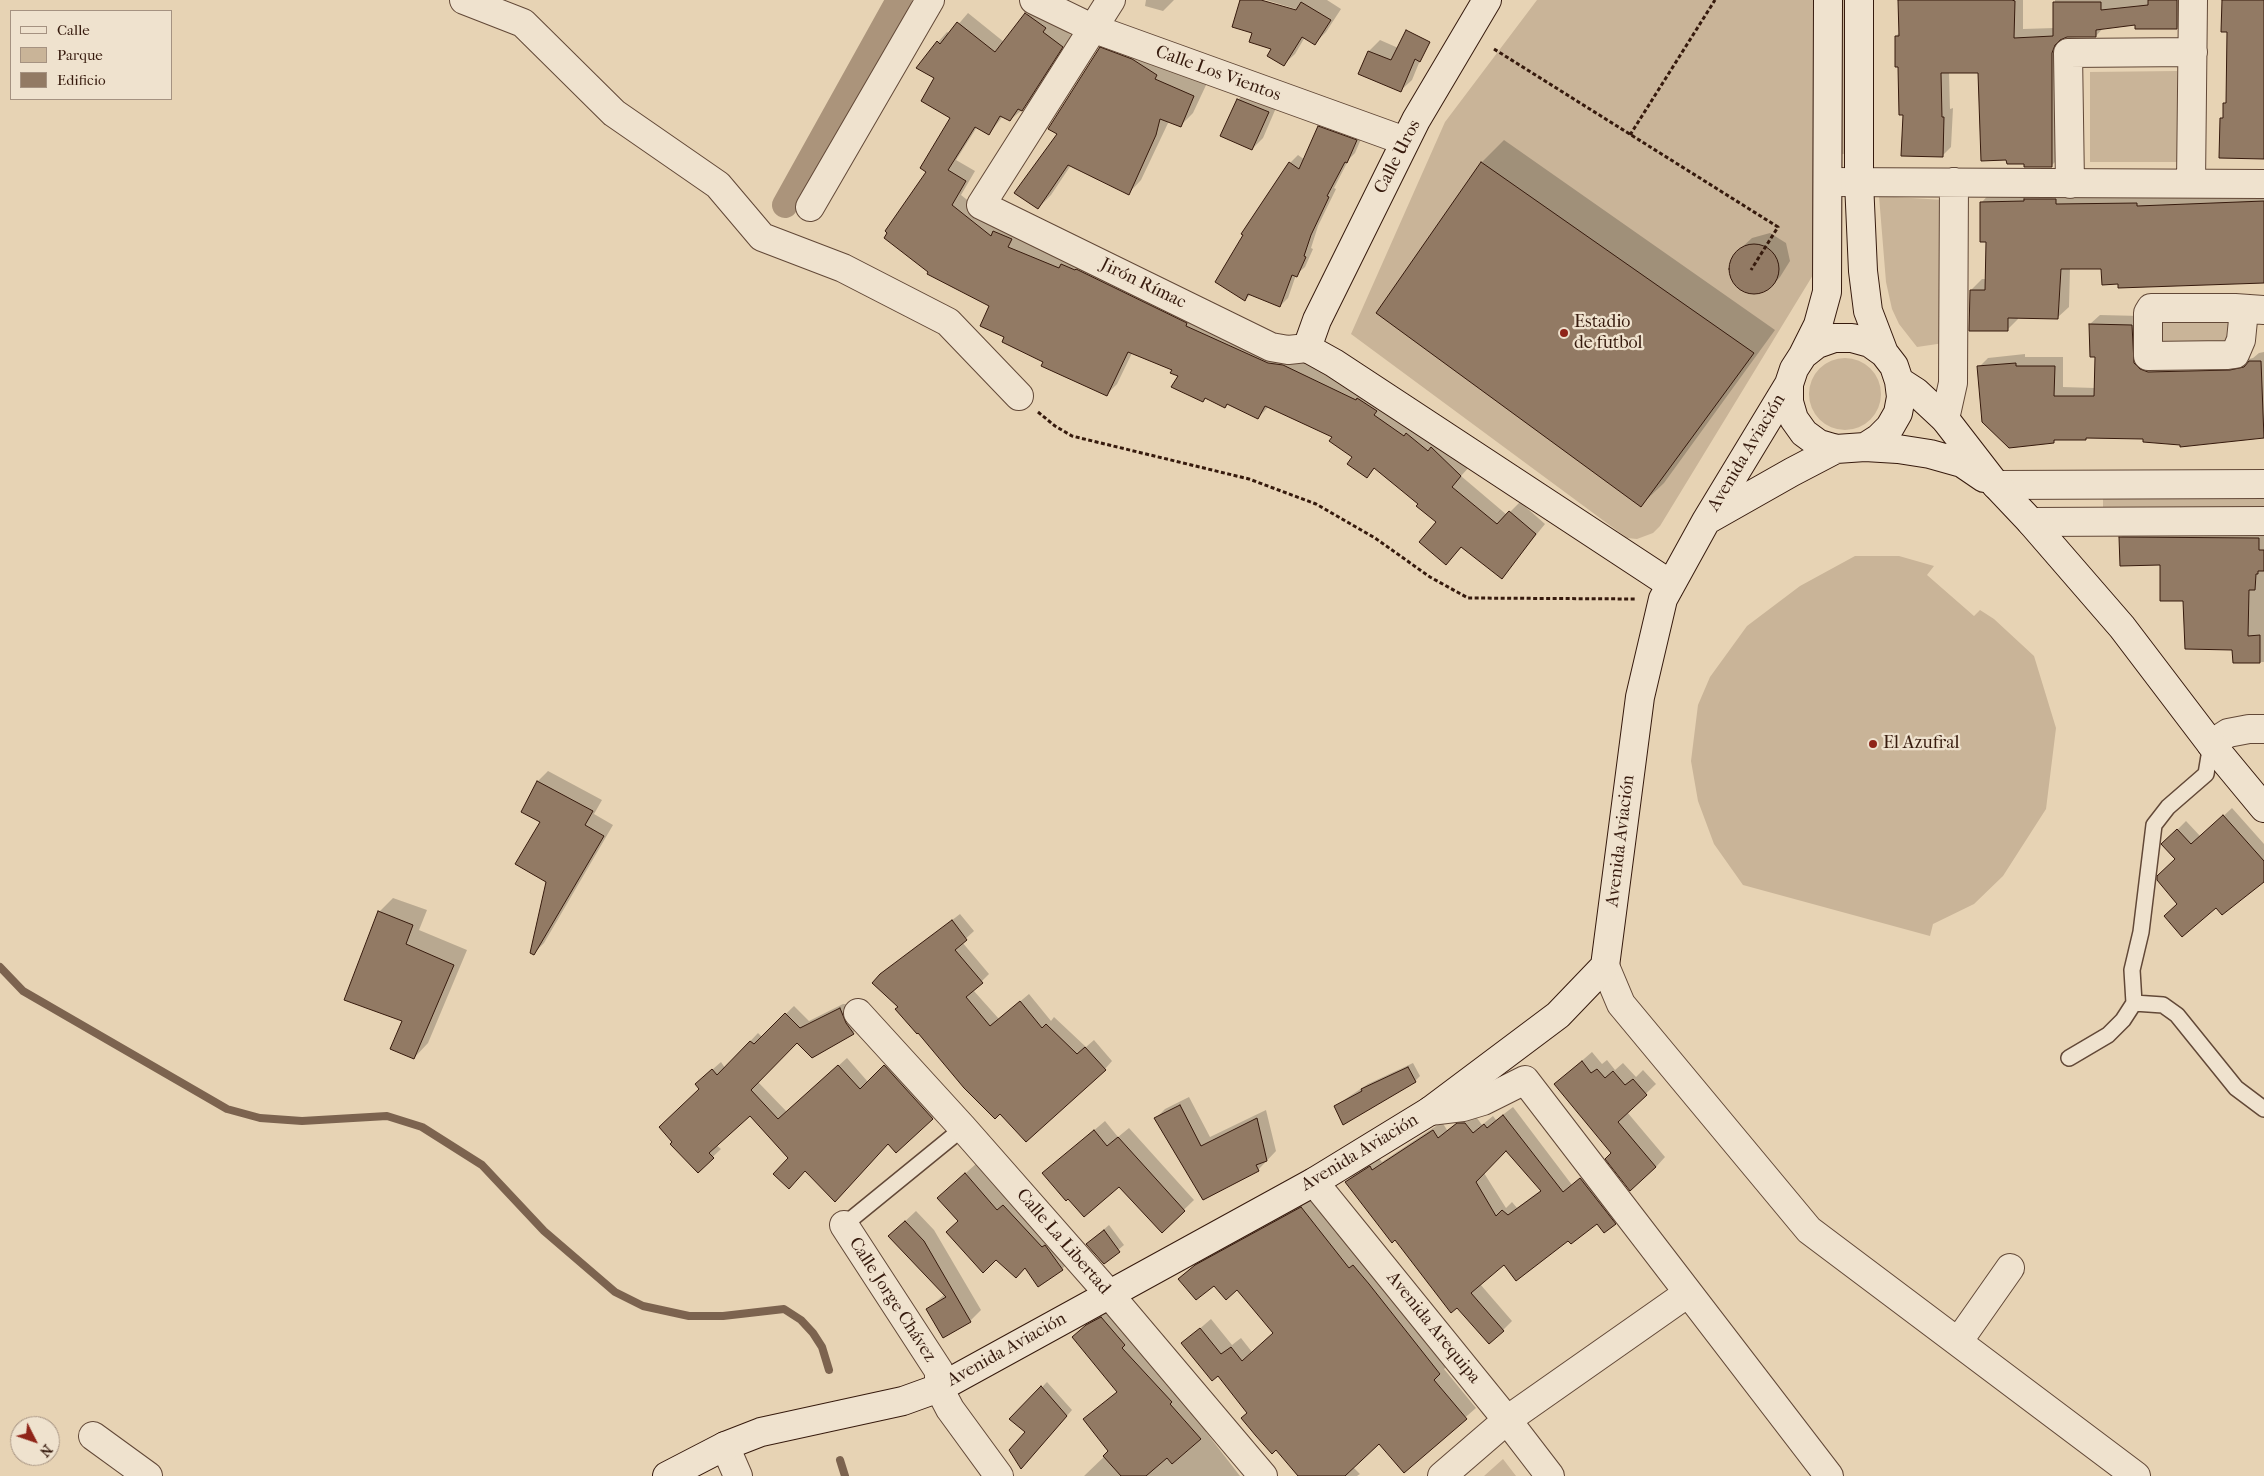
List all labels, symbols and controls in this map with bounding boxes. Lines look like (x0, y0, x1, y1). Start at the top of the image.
legend (10, 10, 172, 100)
text: Calle (57, 21, 90, 39)
street label: Calle Los Vientos (1152, 41, 1284, 107)
text: Parque (57, 46, 103, 64)
text: Edificio (57, 71, 106, 89)
street label: Calle Uros (1370, 116, 1426, 198)
street label: Jirón Rímac (1097, 254, 1189, 314)
place label: Estadio de futbol (1574, 312, 1643, 354)
marker: Estadio de futbol (1558, 327, 1570, 339)
street label: Avenida Aviación (1703, 390, 1791, 516)
place label: El Azufral (1883, 733, 1960, 755)
marker: El Azufral (1867, 738, 1879, 750)
street label: Avenida Aviación (1602, 774, 1640, 908)
street label: Avenida Aviación (1297, 1109, 1423, 1197)
street label: Calle La Libertad (1011, 1185, 1115, 1299)
street label: Calle Jorge Chávez (844, 1234, 940, 1366)
street label: Avenida Arequipa (1381, 1268, 1485, 1388)
street label: Avenida Aviación (944, 1308, 1070, 1392)
north arrow (10, 1416, 60, 1466)
text: N (36, 1441, 56, 1460)

